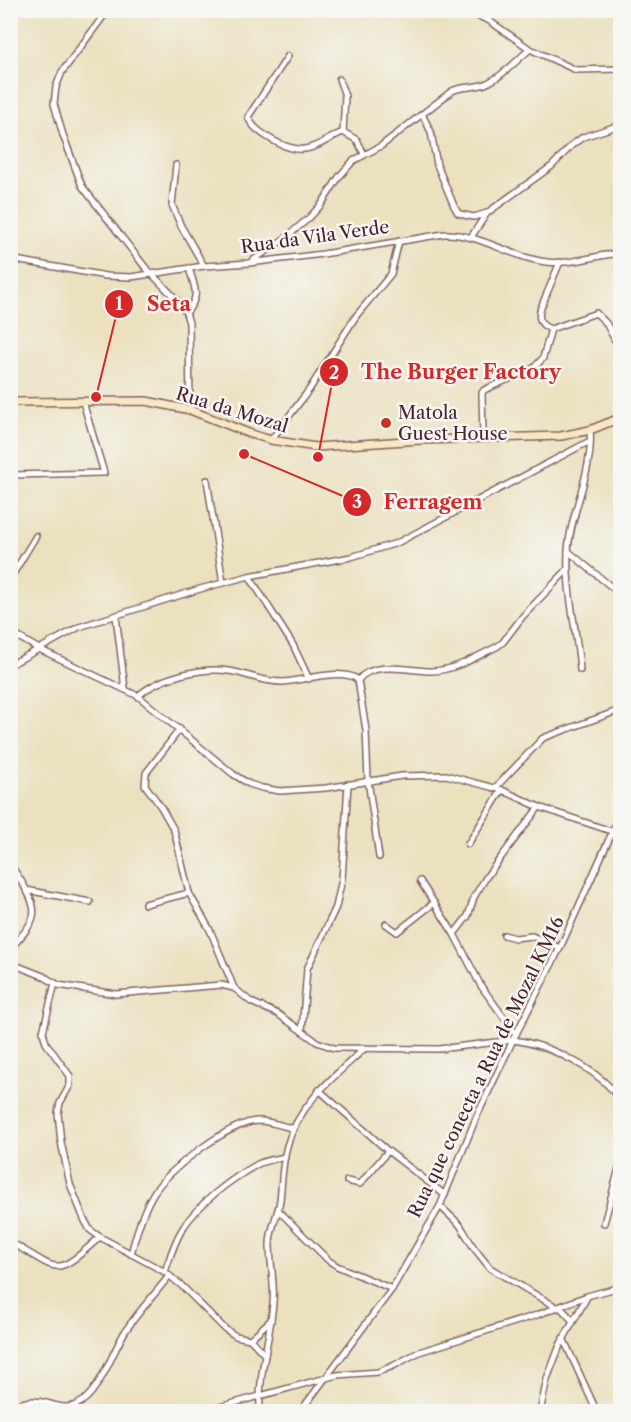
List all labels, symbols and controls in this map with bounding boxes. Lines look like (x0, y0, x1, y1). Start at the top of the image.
street label: Rua da Vila Verde (239, 216, 391, 258)
callout: Seta (104, 285, 203, 323)
text: Seta (147, 292, 192, 316)
text: 1 (115, 293, 123, 315)
callout: The Burger Factory (319, 353, 573, 391)
text: The Burger Factory (361, 360, 562, 384)
text: 2 (329, 362, 339, 384)
street label: Rua da Mozal (173, 382, 291, 438)
place label: Matola Guest House (398, 402, 508, 445)
marker: Matola Guest House (379, 416, 393, 430)
callout: Ferragem (342, 483, 495, 521)
text: Ferragem (384, 490, 483, 514)
text: 3 (352, 491, 362, 513)
street label: Rua que conecta a Rua de Mozal KM16 (403, 912, 569, 1222)

